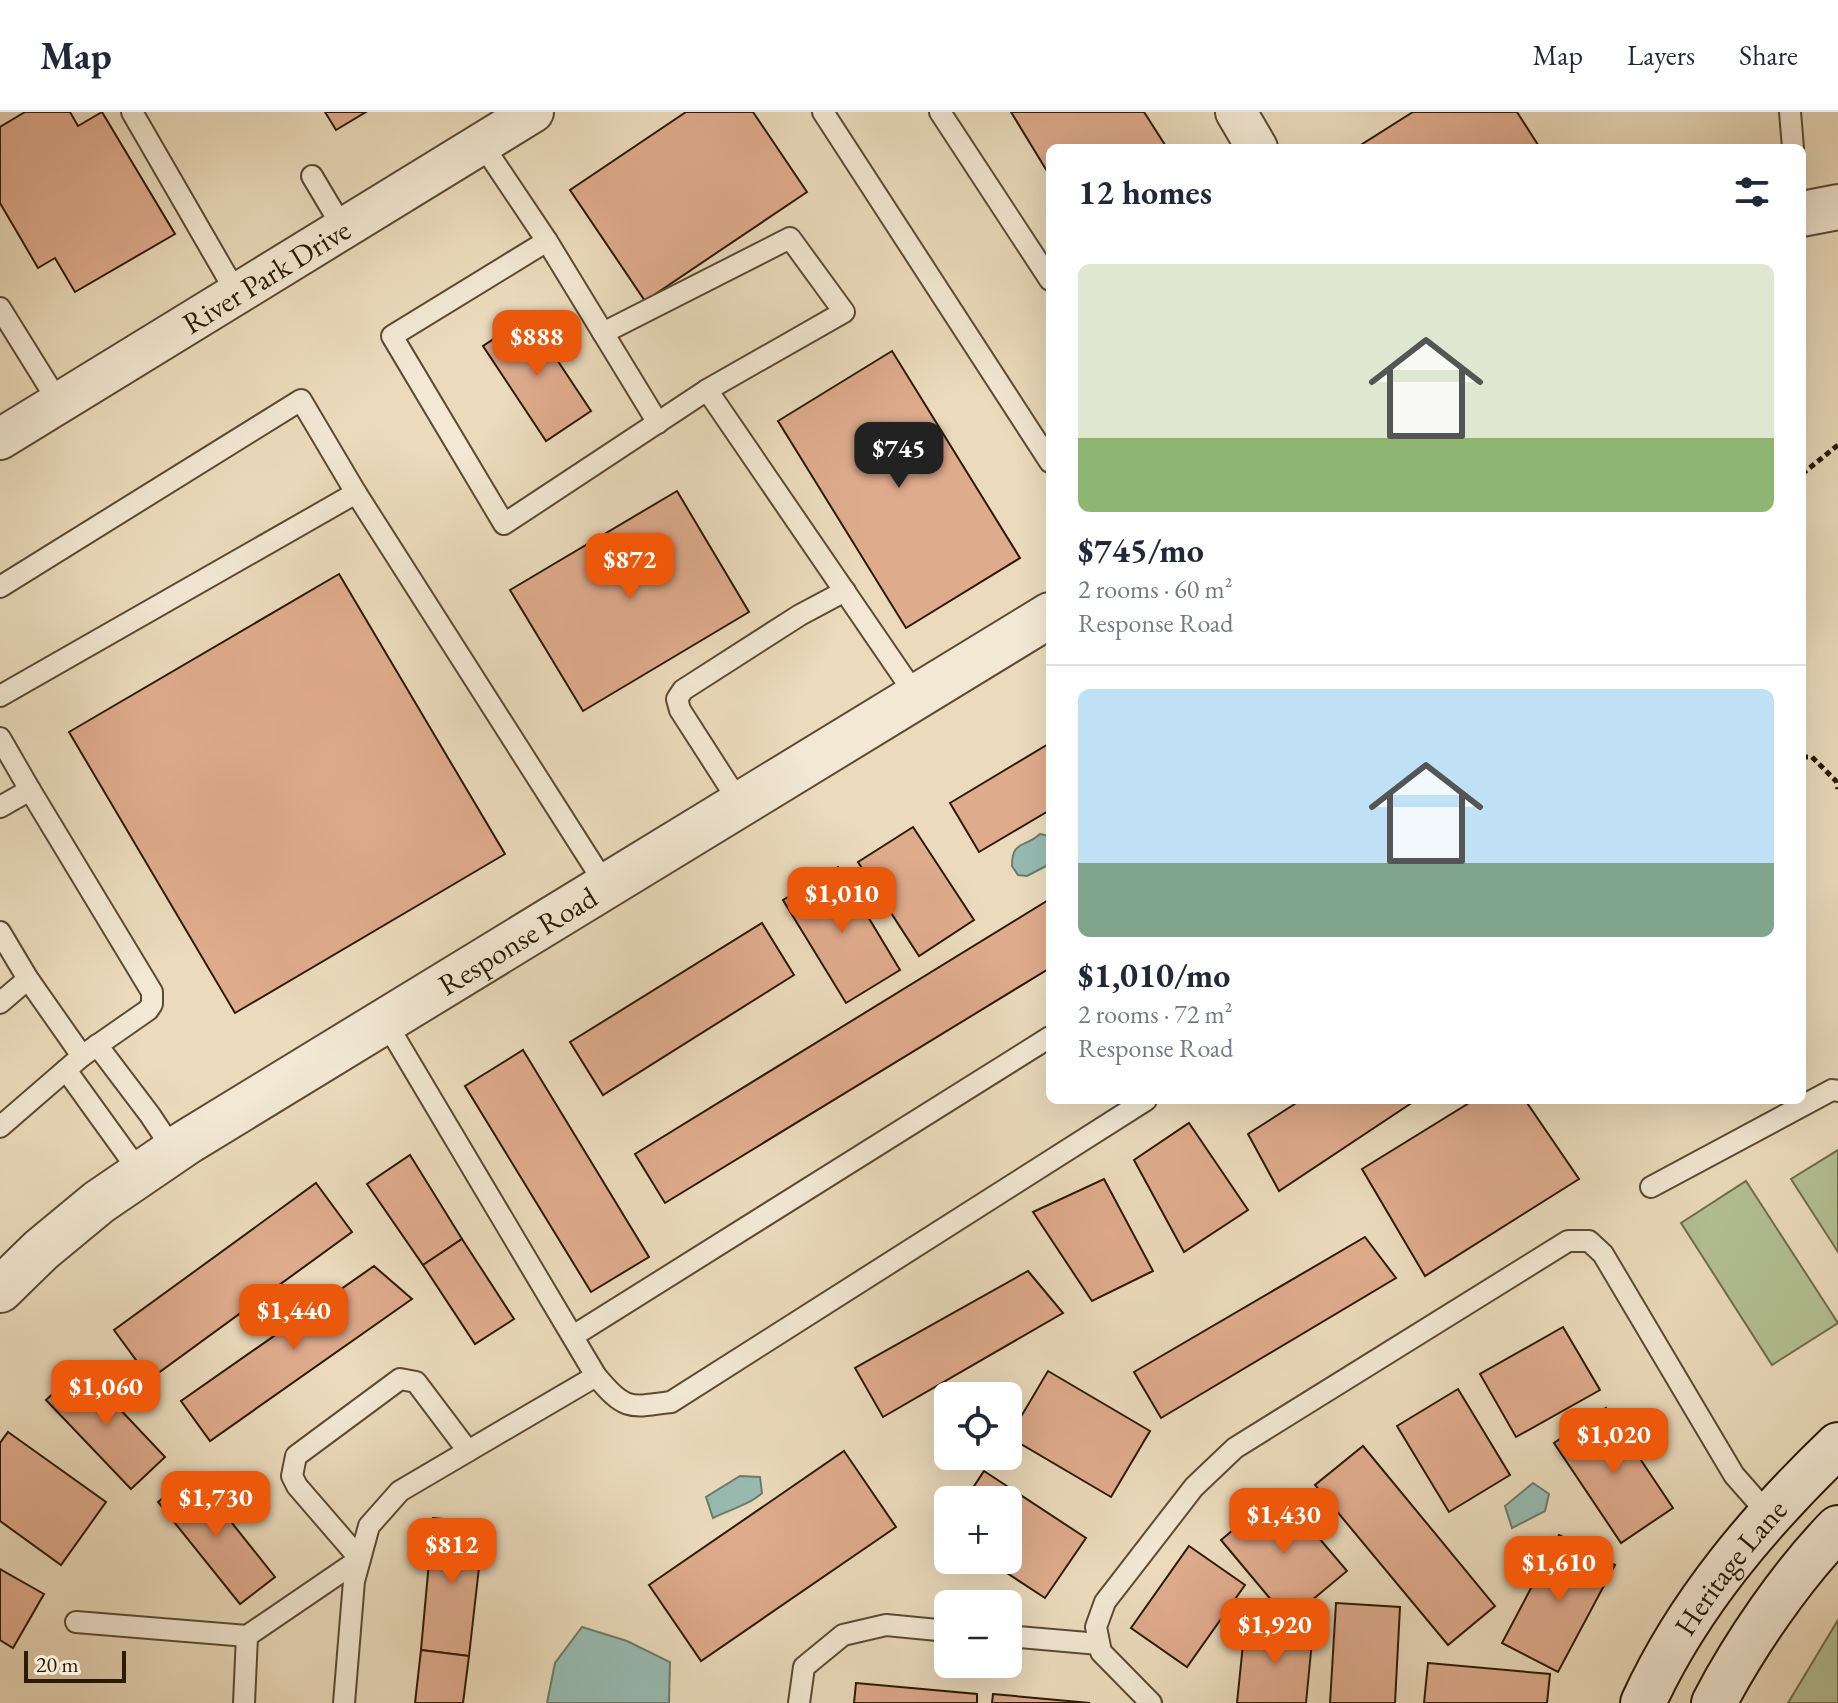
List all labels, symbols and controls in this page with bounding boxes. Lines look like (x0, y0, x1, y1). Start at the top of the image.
text: Map (40, 31, 112, 80)
text: Map (1533, 37, 1583, 73)
text: Layers (1627, 37, 1695, 73)
text: Share (1739, 37, 1798, 73)
text: 12 homes (1078, 170, 1212, 214)
icon: filters (1730, 170, 1774, 214)
street label: River Park Drive (175, 210, 357, 342)
pin: $888 (490, 310, 584, 378)
icon: home (1354, 316, 1498, 460)
text: $888 (510, 319, 564, 353)
pin: $745 (852, 422, 946, 490)
text: $745 (872, 431, 926, 465)
text: $745/mo (1078, 528, 1204, 572)
pin: $872 (583, 533, 677, 601)
text: $872 (603, 542, 657, 576)
text: 2 rooms · 60 m² (1078, 572, 1233, 606)
text: Response Road (1078, 606, 1233, 640)
icon: home (1354, 741, 1498, 885)
pin: $1,010 (777, 867, 907, 935)
text: $1,010 (805, 876, 879, 910)
street label: Response Road (431, 877, 605, 1004)
text: $1,010/mo (1078, 953, 1230, 997)
text: 2 rooms · 72 m² (1078, 997, 1233, 1031)
text: Response Road (1078, 1031, 1233, 1065)
pin: $1,440 (229, 1284, 359, 1352)
text: $1,440 (257, 1293, 331, 1327)
pin: $1,060 (41, 1360, 171, 1428)
text: $1,060 (69, 1369, 143, 1403)
map controls (934, 1382, 1022, 1678)
button: locate (934, 1382, 1022, 1470)
pin: $1,020 (1549, 1408, 1679, 1476)
text: $1,020 (1577, 1417, 1651, 1451)
pin: $1,730 (151, 1471, 281, 1539)
text: $1,730 (179, 1480, 253, 1514)
button: + (934, 1486, 1022, 1574)
pin: $1,430 (1219, 1488, 1349, 1556)
street label: Heritage Lane (1665, 1490, 1795, 1642)
text: $1,430 (1247, 1497, 1321, 1531)
pin: $812 (405, 1518, 499, 1586)
text: $812 (425, 1527, 479, 1561)
pin: $1,610 (1494, 1536, 1624, 1604)
text: $1,610 (1522, 1545, 1596, 1579)
button: − (934, 1590, 1022, 1678)
pin: $1,920 (1210, 1598, 1340, 1666)
text: $1,920 (1238, 1607, 1312, 1641)
scale bar (24, 1647, 126, 1683)
text: 20 m (36, 1650, 79, 1679)

